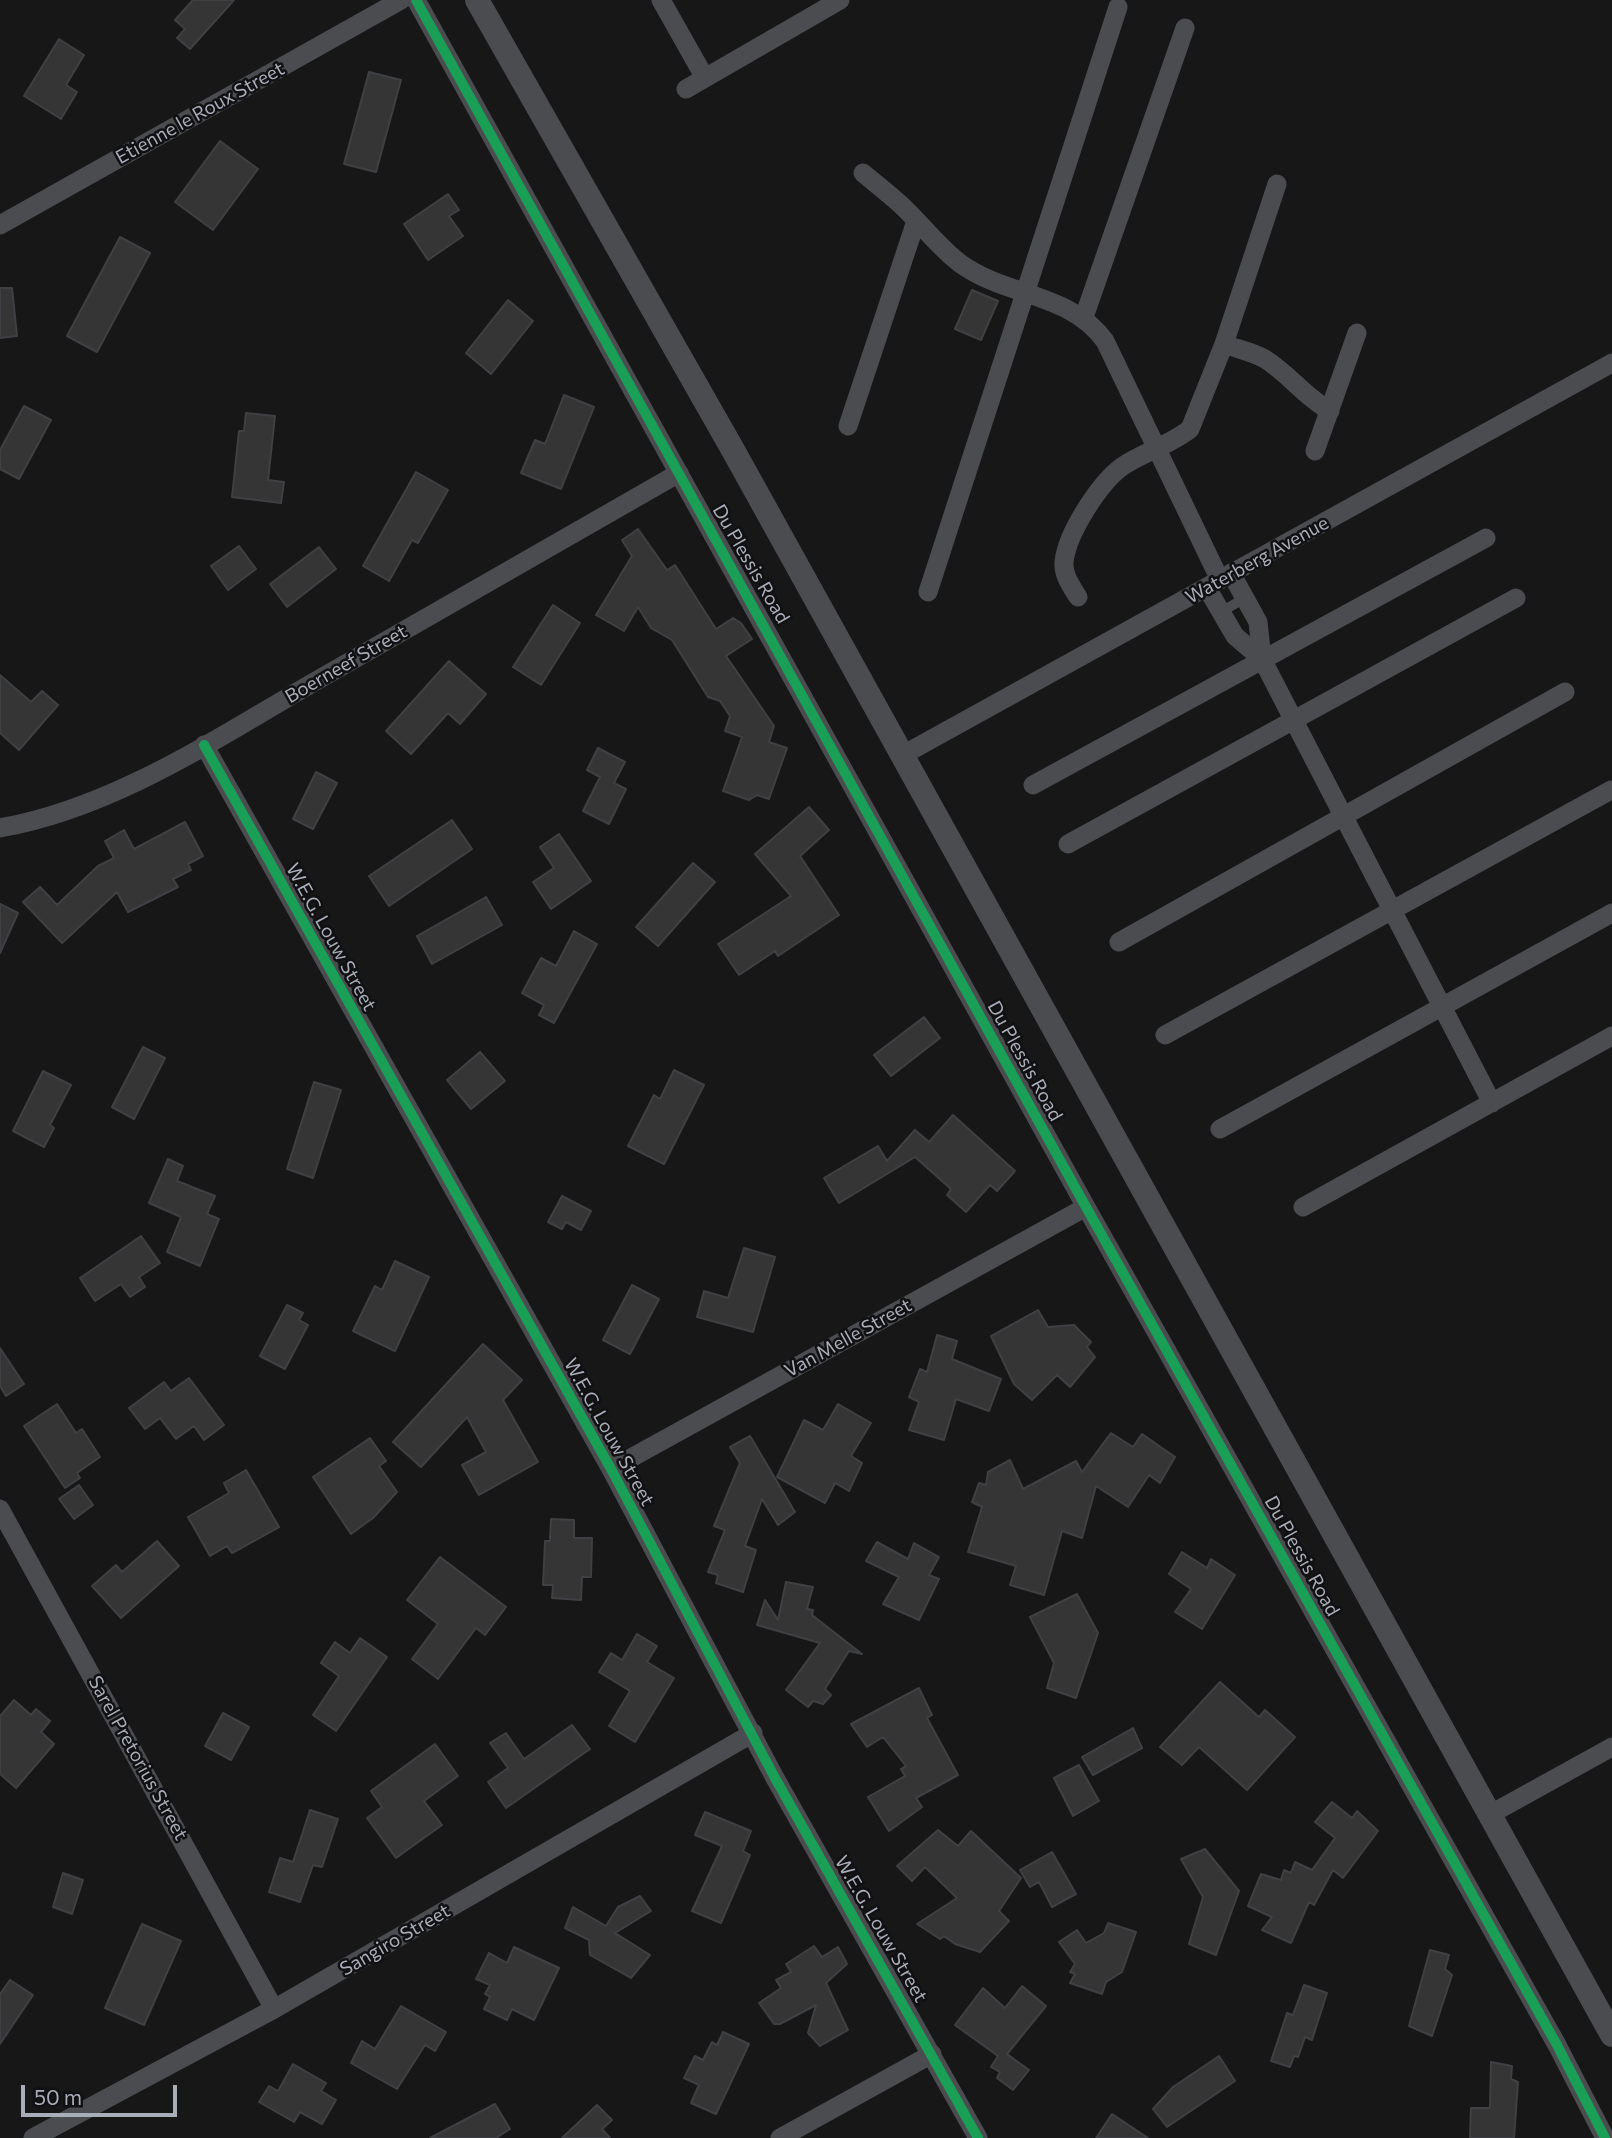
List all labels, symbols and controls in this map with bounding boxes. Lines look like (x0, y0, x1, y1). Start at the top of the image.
street label: Etienne le Roux Street (112, 57, 288, 169)
street label: Du Plessis Road (708, 500, 794, 628)
street label: Waterberg Avenue (1182, 511, 1332, 609)
street label: Boerneef Street (281, 620, 411, 708)
street label: W.E.G. Louw Street (281, 859, 381, 1015)
street label: Du Plessis Road (983, 997, 1067, 1125)
street label: Van Melle Street (781, 1294, 915, 1382)
street label: W.E.G. Louw Street (559, 1354, 659, 1510)
street label: Du Plessis Road (1260, 1492, 1344, 1620)
street label: Sarel Pretorius Street (83, 1672, 193, 1844)
street label: W.E.G. Louw Street (830, 1852, 932, 2006)
street label: Sangiro Street (336, 1899, 454, 1981)
scale bar (24, 2072, 180, 2116)
text: 50 m (34, 2084, 82, 2109)

